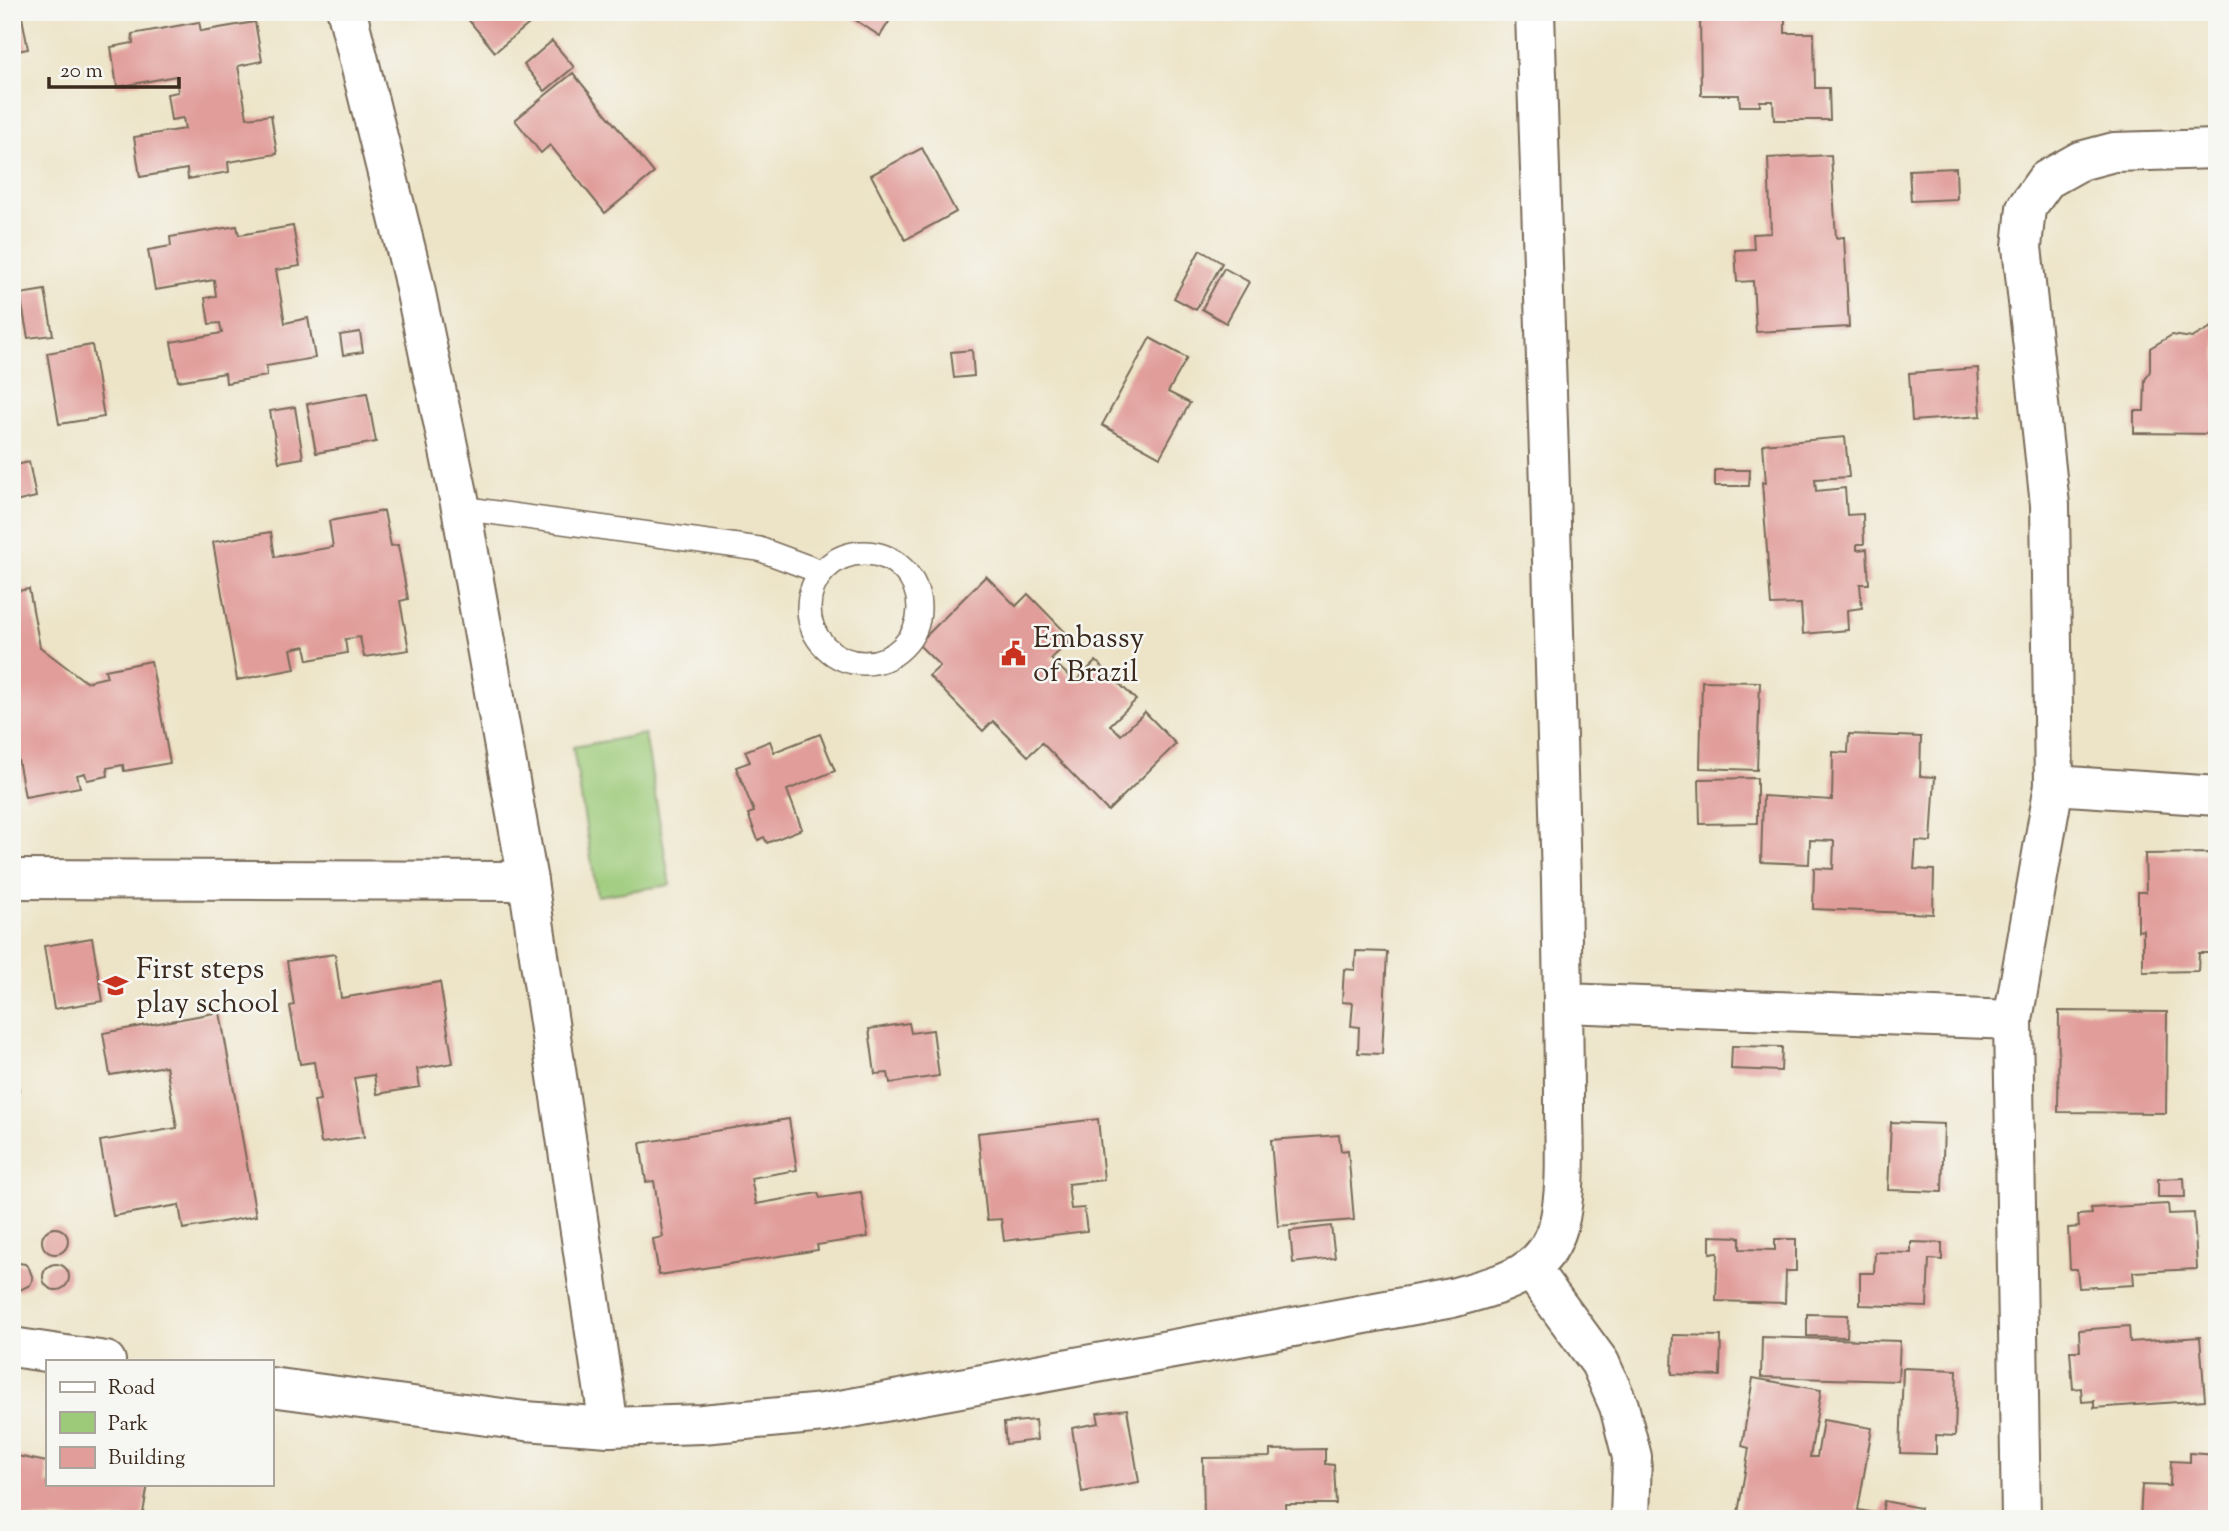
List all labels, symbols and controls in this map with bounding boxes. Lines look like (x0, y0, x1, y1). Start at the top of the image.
scale bar (49, 46, 178, 90)
text: 20 m (60, 57, 103, 87)
place label: Embassy of Brazil (1033, 618, 1144, 695)
public building icon: Embassy of Brazil (999, 640, 1027, 668)
place label: First steps play school (136, 949, 279, 1026)
school or university icon: First steps play school (102, 971, 130, 999)
legend (46, 1360, 273, 1486)
text: Road (108, 1374, 155, 1404)
text: Park (108, 1410, 149, 1440)
text: Building (108, 1444, 185, 1474)

